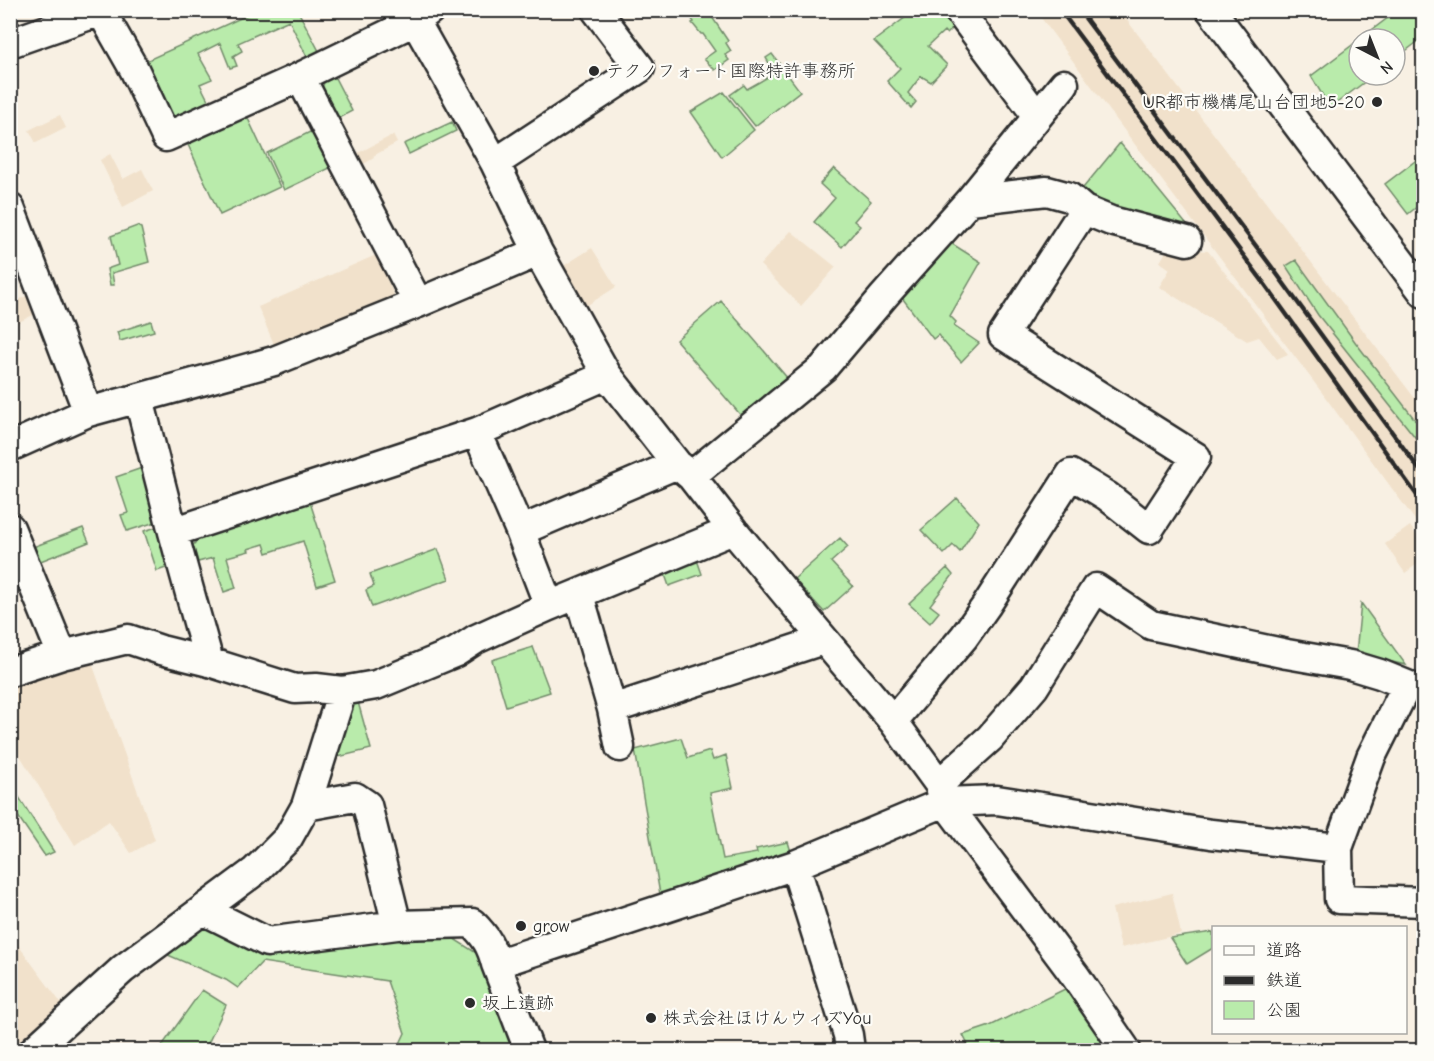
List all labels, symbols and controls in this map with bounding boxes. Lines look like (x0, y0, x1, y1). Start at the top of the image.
north arrow (1347, 27, 1407, 87)
text: N (1376, 57, 1396, 78)
place label: テクノフォート国際特許事務所 (606, 61, 855, 82)
marker: テクノフォート国際特許事務所 (587, 64, 601, 78)
place label: UR都市機構尾山台団地5-20 (1142, 92, 1365, 113)
marker: UR都市機構尾山台団地5-20 (1370, 95, 1384, 109)
place label: grow (533, 916, 570, 937)
marker: grow (514, 919, 528, 933)
legend (1212, 926, 1407, 1034)
text: 道路 (1266, 940, 1302, 961)
text: 鉄道 (1266, 970, 1302, 991)
place label: 坂上遺跡 (482, 993, 554, 1014)
marker: 坂上遺跡 (463, 996, 477, 1010)
text: 公園 (1266, 1000, 1302, 1021)
place label: 株式会社ほけんウィズYou (663, 1008, 871, 1029)
marker: 株式会社ほけんウィズYou (644, 1011, 658, 1025)

